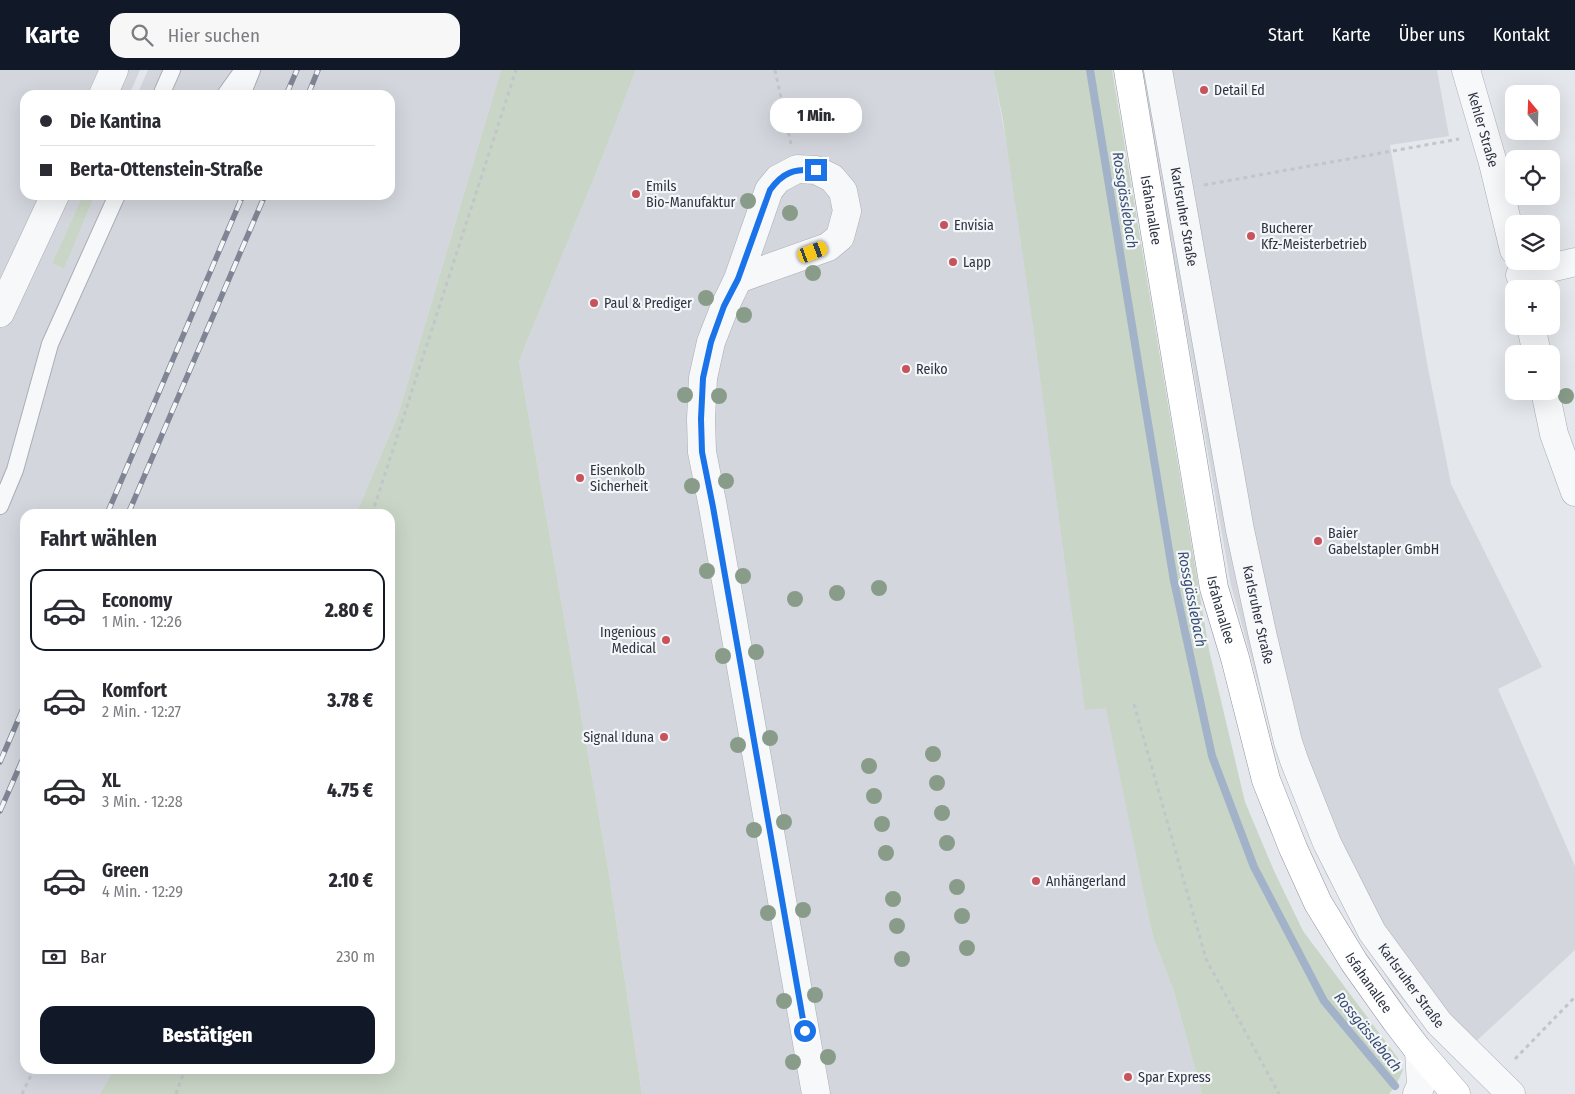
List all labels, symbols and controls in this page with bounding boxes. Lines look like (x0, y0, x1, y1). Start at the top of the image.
search box (110, 13, 460, 58)
text: Karte (25, 21, 80, 49)
icon: search (128, 21, 156, 49)
text: Hier suchen (168, 24, 260, 47)
text: Start (1268, 24, 1304, 46)
text: Karte (1332, 24, 1371, 46)
text: Über uns (1399, 24, 1465, 46)
text: Kontakt (1493, 24, 1550, 46)
place label: Detail Ed (1214, 82, 1265, 99)
marker: Detail Ed (1198, 84, 1210, 96)
north arrow (1505, 85, 1560, 140)
map controls (1505, 85, 1560, 400)
street label: Kehler Straße (1464, 90, 1502, 169)
callout: 1 Min. (770, 98, 862, 132)
text: 1 Min. (797, 106, 835, 125)
text: Die Kantina (70, 110, 161, 133)
water label: Rossgässlebach (1108, 150, 1142, 250)
button: locate (1505, 150, 1560, 205)
text: Berta-Ottenstein-Straße (70, 158, 263, 181)
route end (805, 159, 827, 181)
street label: Karlsruher Straße (1166, 166, 1201, 268)
street label: Isfahanallee (1137, 174, 1165, 246)
place label: Emils Bio-Manufaktur (646, 178, 736, 211)
marker: Emils Bio-Manufaktur (630, 188, 642, 200)
button: layers (1505, 215, 1560, 270)
place label: Envisia (954, 217, 994, 234)
marker: Envisia (938, 219, 950, 231)
place label: Bucherer Kfz-Meisterbetrieb (1261, 220, 1367, 253)
marker: Bucherer Kfz-Meisterbetrieb (1245, 230, 1257, 242)
car (796, 240, 829, 264)
place label: Lapp (963, 254, 991, 271)
marker: Lapp (947, 256, 959, 268)
button: + (1505, 280, 1560, 335)
place label: Paul & Prediger (604, 295, 692, 312)
marker: Paul & Prediger (588, 297, 600, 309)
button: − (1505, 345, 1560, 400)
place label: Reiko (916, 361, 948, 378)
marker: Reiko (900, 363, 912, 375)
place label: Eisenkolb Sicherheit (590, 462, 648, 495)
marker: Eisenkolb Sicherheit (574, 472, 586, 484)
text: Fahrt wählen (40, 525, 157, 552)
place label: Baier Gabelstapler GmbH (1328, 525, 1439, 558)
marker: Baier Gabelstapler GmbH (1312, 535, 1324, 547)
water label: Rossgässlebach (1174, 549, 1210, 649)
street label: Karlsruher Straße (1239, 564, 1277, 666)
street label: Isfahanallee (1203, 575, 1238, 646)
icon: car (42, 588, 87, 633)
text: Economy (102, 589, 172, 612)
text: 2.80 € (325, 599, 373, 622)
text: 1 Min. · 12:26 (102, 612, 182, 631)
place label: Ingenious Medical (600, 624, 656, 657)
marker: Ingenious Medical (660, 634, 672, 646)
icon: car (42, 678, 87, 723)
text: Komfort (102, 679, 167, 702)
text: 3.78 € (327, 689, 373, 712)
text: 2 Min. · 12:27 (102, 702, 181, 721)
place label: Signal Iduna (583, 729, 654, 746)
marker: Signal Iduna (658, 731, 670, 743)
icon: car (42, 768, 87, 813)
text: XL (102, 769, 121, 792)
text: 4.75 € (327, 779, 373, 802)
text: 3 Min. · 12:28 (102, 792, 183, 811)
icon: car (42, 858, 87, 903)
text: Green (102, 859, 149, 882)
text: 2.10 € (329, 869, 373, 892)
place label: Anhängerland (1046, 873, 1126, 890)
marker: Anhängerland (1030, 875, 1042, 887)
text: 4 Min. · 12:29 (102, 882, 183, 901)
street label: Karlsruher Straße (1374, 940, 1447, 1032)
icon: cash (40, 943, 68, 971)
text: Bar (80, 945, 106, 968)
text: 230 m (336, 947, 375, 966)
street label: Isfahanallee (1341, 949, 1396, 1016)
water label: Rossgässlebach (1330, 988, 1406, 1076)
button: Bestätigen (40, 1006, 375, 1064)
route start (794, 1020, 816, 1042)
place label: Spar Express (1138, 1069, 1211, 1086)
marker: Spar Express (1122, 1071, 1134, 1083)

